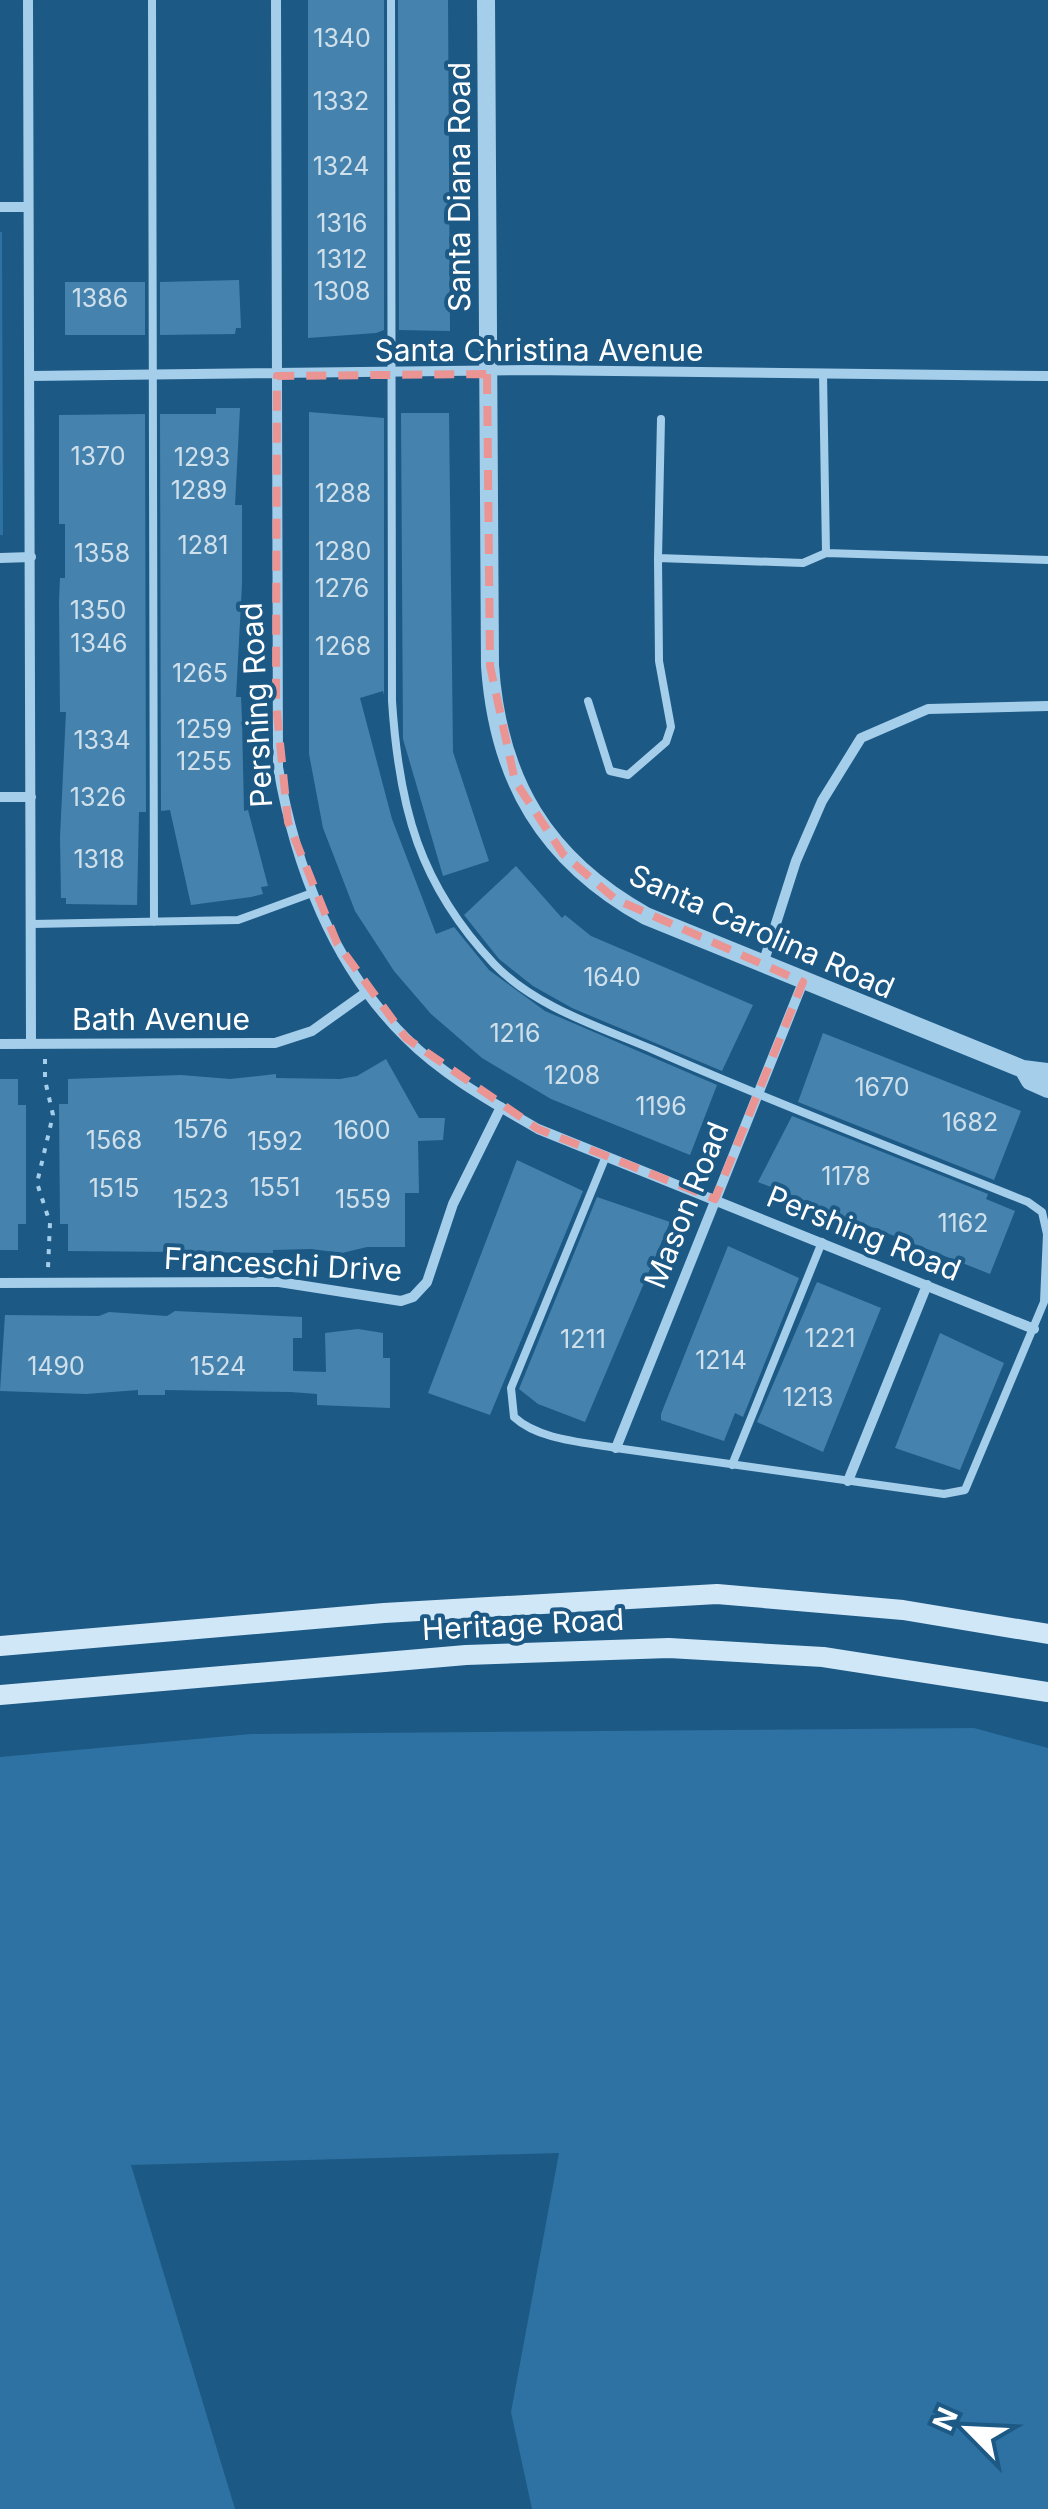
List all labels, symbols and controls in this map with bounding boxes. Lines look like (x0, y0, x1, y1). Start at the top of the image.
house number: 1340 (313, 23, 371, 53)
street label: Santa Diana Road (441, 62, 477, 312)
house number: 1332 (313, 86, 369, 116)
house number: 1324 (313, 151, 369, 181)
house number: 1316 (316, 208, 368, 238)
house number: 1312 (316, 244, 368, 274)
house number: 1308 (314, 276, 370, 306)
house number: 1386 (72, 283, 128, 313)
street label: Santa Christina Avenue (374, 332, 704, 368)
house number: 1370 (70, 441, 126, 471)
house number: 1293 (174, 442, 230, 472)
house number: 1289 (171, 475, 227, 505)
house number: 1288 (315, 478, 371, 508)
house number: 1281 (177, 530, 229, 560)
house number: 1280 (315, 536, 371, 566)
house number: 1358 (74, 538, 130, 568)
house number: 1276 (315, 573, 369, 603)
house number: 1350 (70, 595, 126, 625)
street label: Pershing Road (233, 601, 279, 809)
house number: 1346 (70, 628, 128, 658)
house number: 1268 (315, 631, 371, 661)
house number: 1265 (172, 658, 228, 688)
house number: 1259 (176, 714, 232, 744)
house number: 1334 (73, 725, 131, 755)
house number: 1255 (176, 746, 232, 776)
house number: 1326 (70, 782, 126, 812)
house number: 1318 (73, 844, 125, 874)
street label: Santa Carolina Road (624, 856, 900, 1006)
house number: 1640 (583, 962, 641, 992)
street label: Bath Avenue (72, 1001, 250, 1037)
house number: 1216 (489, 1018, 541, 1048)
house number: 1208 (544, 1060, 600, 1090)
house number: 1670 (854, 1072, 910, 1102)
house number: 1196 (635, 1091, 687, 1121)
house number: 1682 (942, 1107, 998, 1137)
house number: 1576 (174, 1114, 228, 1144)
house number: 1600 (333, 1115, 391, 1145)
street label: Mason Road (636, 1117, 736, 1293)
house number: 1568 (86, 1125, 142, 1155)
house number: 1592 (247, 1126, 303, 1156)
house number: 1178 (821, 1161, 871, 1191)
house number: 1551 (250, 1172, 300, 1202)
house number: 1515 (89, 1173, 139, 1203)
street label: Pershing Road (762, 1178, 966, 1288)
house number: 1523 (173, 1184, 229, 1214)
house number: 1559 (335, 1184, 391, 1214)
house number: 1162 (937, 1208, 989, 1238)
street label: Franceschi Drive (163, 1240, 403, 1288)
house number: 1221 (805, 1323, 855, 1353)
house number: 1211 (560, 1324, 606, 1354)
house number: 1214 (695, 1345, 747, 1375)
house number: 1490 (27, 1351, 85, 1381)
house number: 1524 (190, 1351, 246, 1381)
house number: 1213 (782, 1382, 834, 1412)
street label: Heritage Road (421, 1601, 625, 1647)
north arrow (918, 2379, 1018, 2479)
text: N (925, 2402, 965, 2435)

